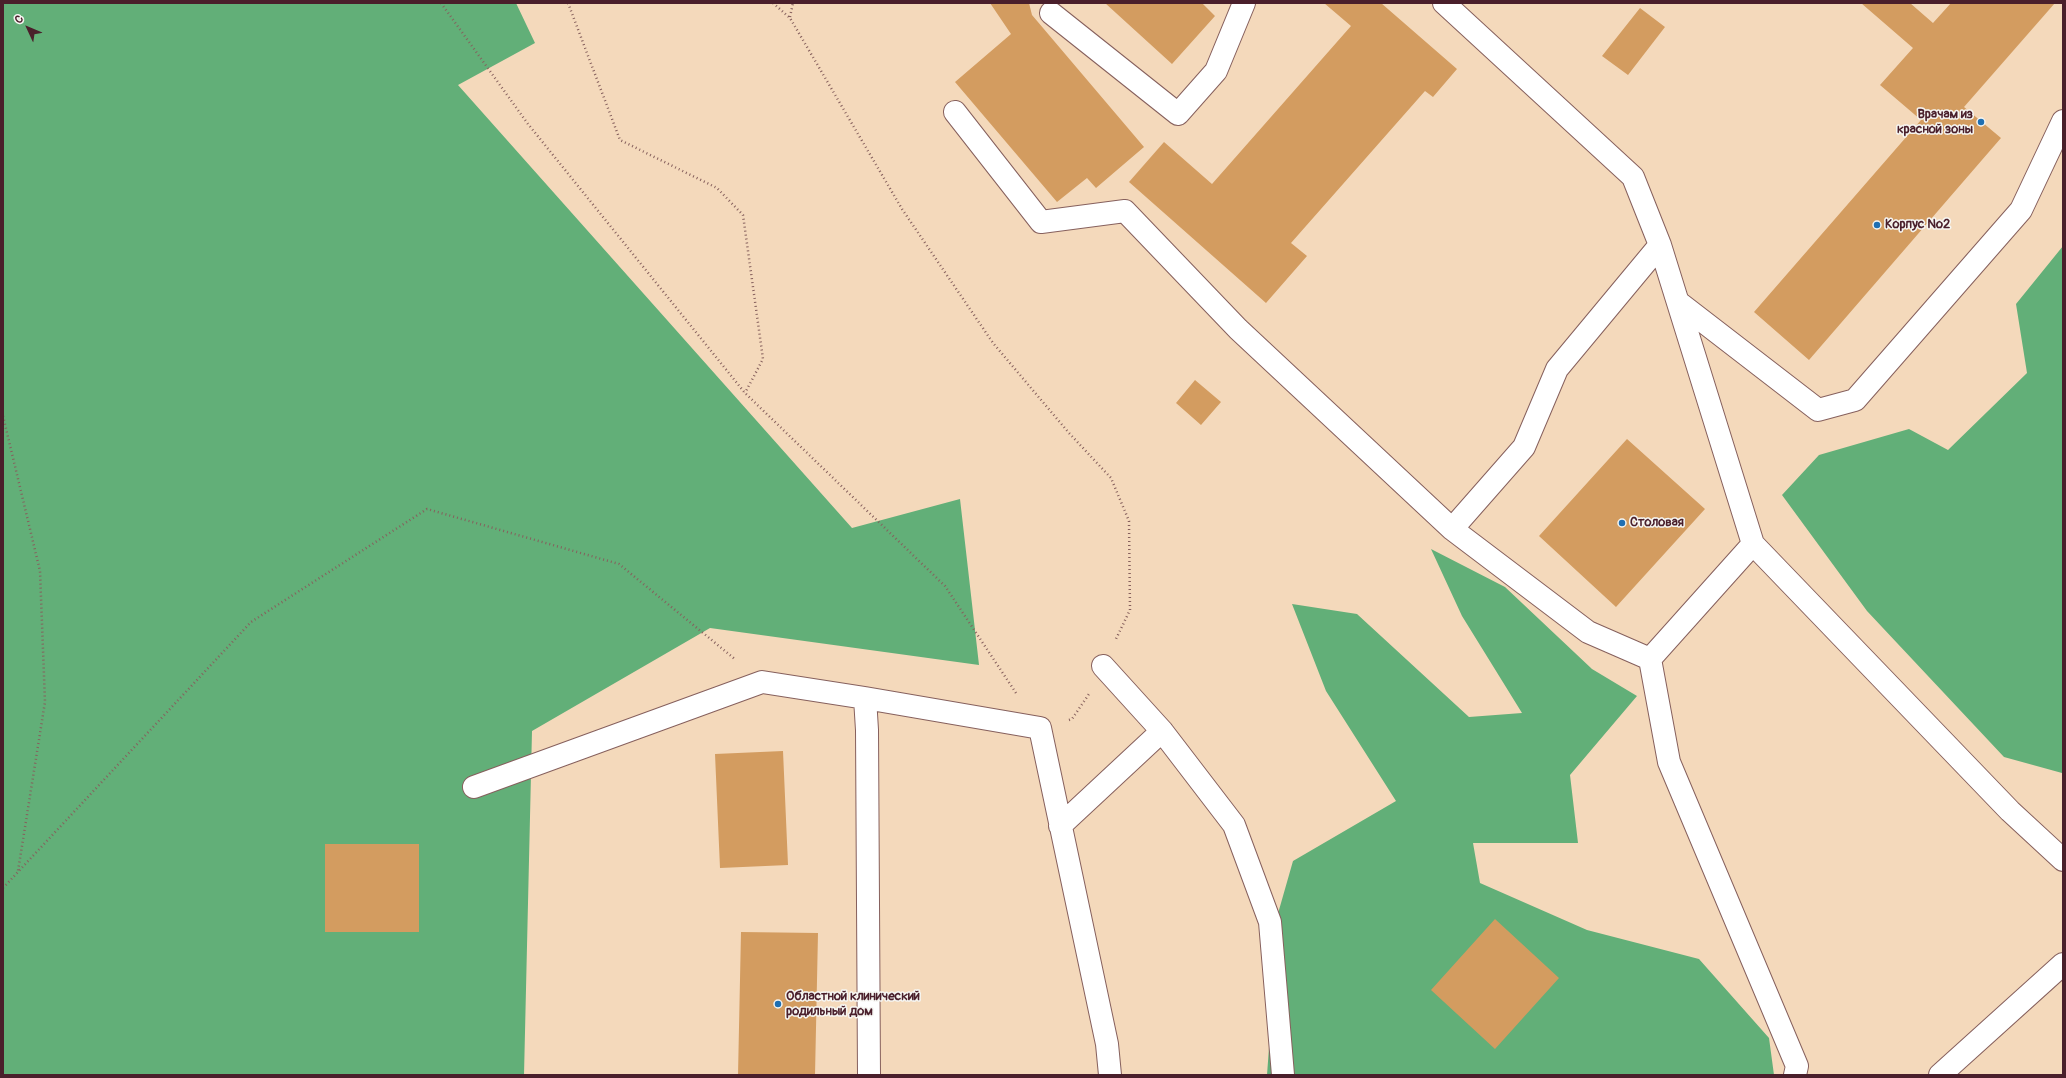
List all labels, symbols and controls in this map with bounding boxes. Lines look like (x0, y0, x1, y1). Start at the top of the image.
north arrow (8, 8, 48, 48)
text: С (12, 12, 26, 26)
place label: Врачам из красной зоны (1897, 107, 1973, 138)
marker: Врачам из красной зоны (1976, 117, 1986, 127)
place label: Корпус №2 (1885, 217, 1950, 233)
marker: Корпус №2 (1872, 220, 1882, 230)
place label: Столовая (1630, 515, 1684, 531)
marker: Столовая (1617, 518, 1627, 528)
place label: Областной клинический родильный дом (786, 989, 920, 1020)
marker: Областной клинический родильный дом (773, 999, 783, 1009)

